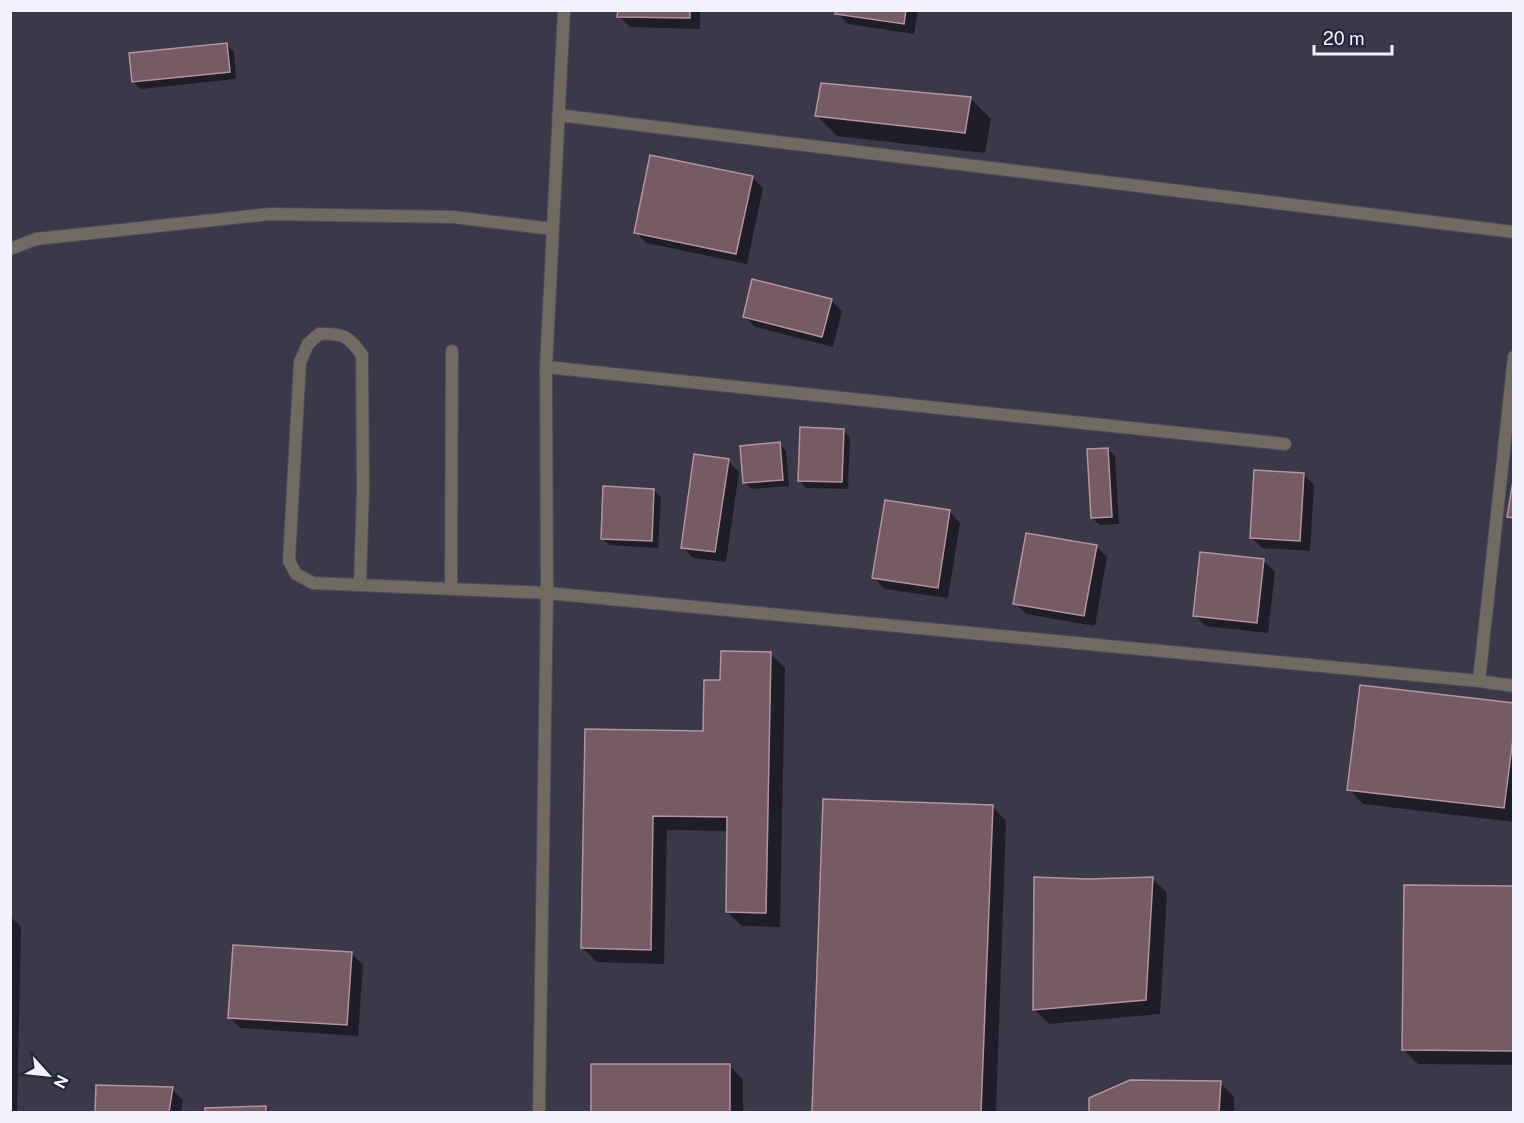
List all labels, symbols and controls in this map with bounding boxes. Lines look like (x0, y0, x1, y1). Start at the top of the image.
scale bar (1314, 18, 1392, 56)
text: 20 m (1323, 28, 1365, 49)
north arrow (18, 1045, 78, 1105)
text: N (50, 1072, 72, 1091)

